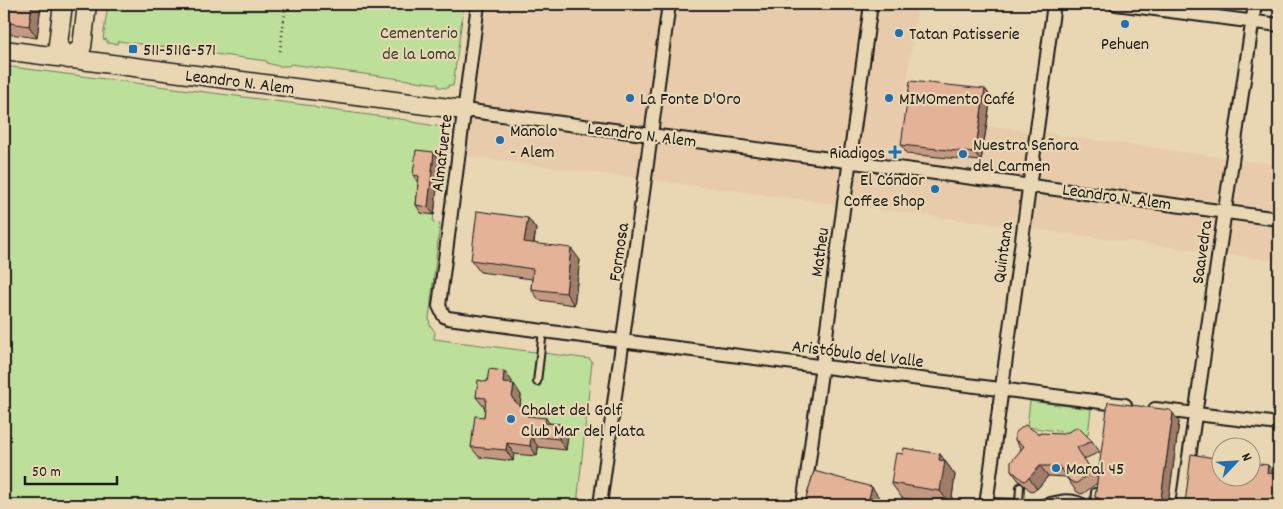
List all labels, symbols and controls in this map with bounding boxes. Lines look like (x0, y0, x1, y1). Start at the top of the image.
marker: Pehuen (1119, 18, 1131, 30)
park label: Cementerio de la Loma (380, 22, 458, 68)
place label: Tatan Patisserie (909, 23, 1020, 48)
marker: Tatan Patisserie (893, 27, 905, 39)
place label: Pehuen (1101, 33, 1149, 58)
place label: 511-511G-571 (143, 39, 216, 64)
marker: 511-511G-571 (127, 43, 139, 55)
street label: Leandro N. Alem (184, 64, 296, 103)
place label: La Fonte D'Oro (640, 88, 741, 113)
place label: MIMOmento Café (899, 88, 1015, 113)
marker: La Fonte D'Oro (624, 92, 636, 104)
marker: MIMOmento Café (883, 92, 895, 104)
street label: Almafuerte (426, 113, 461, 194)
street label: Leandro N. Alem (586, 117, 698, 156)
place label: Manolo - Alem (510, 120, 558, 166)
marker: Manolo - Alem (494, 134, 506, 146)
place label: Nuestra Señora del Carmen (973, 134, 1079, 180)
place label: Riadigos (829, 142, 885, 167)
marker: Riadigos (889, 146, 901, 158)
marker: Nuestra Señora del Carmen (957, 148, 969, 160)
place label: El Cóndor Coffee Shop (843, 169, 925, 215)
street label: Leandro N. Alem (1061, 178, 1173, 218)
marker: El Cóndor Coffee Shop (929, 183, 941, 195)
street label: Saavedra (1187, 218, 1220, 286)
street label: Quintana (988, 220, 1021, 285)
street label: Formosa (604, 221, 637, 283)
street label: Matheu (806, 226, 837, 279)
street label: Aristóbulo del Valle (790, 335, 925, 376)
place label: Chalet del Golf Club Mar del Plata (521, 399, 645, 445)
marker: Chalet del Golf Club Mar del Plata (505, 413, 517, 425)
north arrow (1210, 436, 1260, 486)
text: N (1235, 450, 1257, 465)
scale bar (25, 454, 118, 486)
place label: Maral 45 (1066, 458, 1124, 483)
text: 50 m (32, 462, 61, 484)
marker: Maral 45 (1050, 462, 1062, 474)

